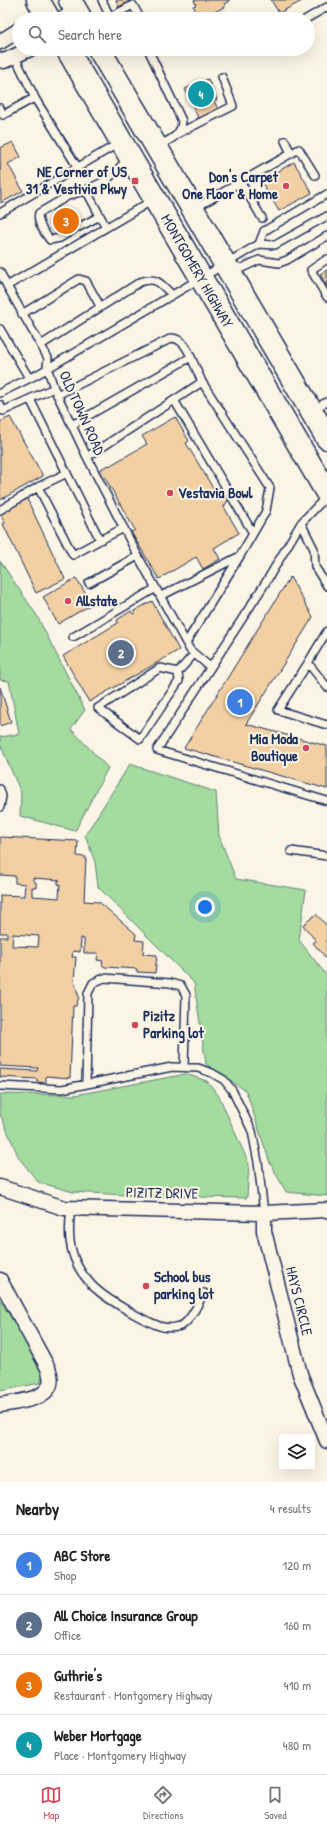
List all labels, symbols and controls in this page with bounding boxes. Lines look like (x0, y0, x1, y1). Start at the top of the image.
search box (12, 12, 315, 56)
icon: search (26, 23, 48, 45)
text: Search here (58, 24, 122, 45)
pin: 4 (188, 79, 214, 109)
place label: NE Corner of US 31 & Vestivia Pkwy (26, 161, 128, 200)
place label: Don's Carpet One Floor & Home (182, 166, 279, 204)
marker: NE Corner of US 31 & Vestivia Pkwy (130, 176, 140, 186)
marker: Don's Carpet One Floor & Home (281, 181, 291, 191)
pin: 3 (53, 206, 79, 236)
street label: MONTGOMERY HIGHWAY (156, 210, 239, 332)
street label: OLD TOWN ROAD (55, 367, 111, 459)
place label: Vestavia Bowl (178, 482, 254, 503)
marker: Vestavia Bowl (165, 488, 175, 498)
place label: Allstate (76, 590, 118, 611)
marker: Allstate (63, 596, 73, 606)
pin: 2 (108, 638, 134, 668)
pin: 1 (227, 687, 253, 717)
place label: Mia Moda Boutique (250, 728, 298, 767)
marker: Mia Moda Boutique (301, 743, 311, 753)
your location (195, 897, 215, 917)
place label: Pizitz Parking lot (143, 1005, 204, 1044)
marker: Pizitz Parking lot (130, 1020, 140, 1030)
street label: PIZITZ DRIVE (126, 1181, 199, 1204)
street label: HAYS CIRCLE (281, 1264, 318, 1338)
place label: School bus parking lot (154, 1266, 215, 1305)
marker: School bus parking lot (141, 1281, 151, 1291)
map controls (279, 1434, 315, 1470)
button: layers (279, 1434, 315, 1470)
text: Nearby (16, 1497, 59, 1520)
text: 4 results (270, 1499, 311, 1517)
text: ABC Store (54, 1545, 110, 1566)
text: 1 (27, 1556, 31, 1574)
text: 120 m (283, 1556, 311, 1574)
text: Shop (54, 1566, 76, 1584)
text: All Choice Insurance Group (54, 1605, 198, 1626)
text: 2 (26, 1616, 32, 1634)
text: 160 m (283, 1616, 311, 1634)
text: Office (54, 1626, 81, 1644)
text: Guthrie's (54, 1665, 102, 1686)
text: 3 (26, 1676, 32, 1694)
text: 410 m (284, 1676, 311, 1694)
text: Restaurant · Montgomery Highway (54, 1686, 213, 1704)
text: Weber Mortgage (54, 1725, 142, 1746)
text: 4 (27, 1736, 31, 1754)
text: 480 m (283, 1736, 311, 1754)
text: Place · Montgomery Highway (54, 1746, 186, 1764)
tab: Map (40, 1784, 62, 1822)
tab: Directions (143, 1784, 184, 1822)
tab: Saved (264, 1784, 287, 1822)

